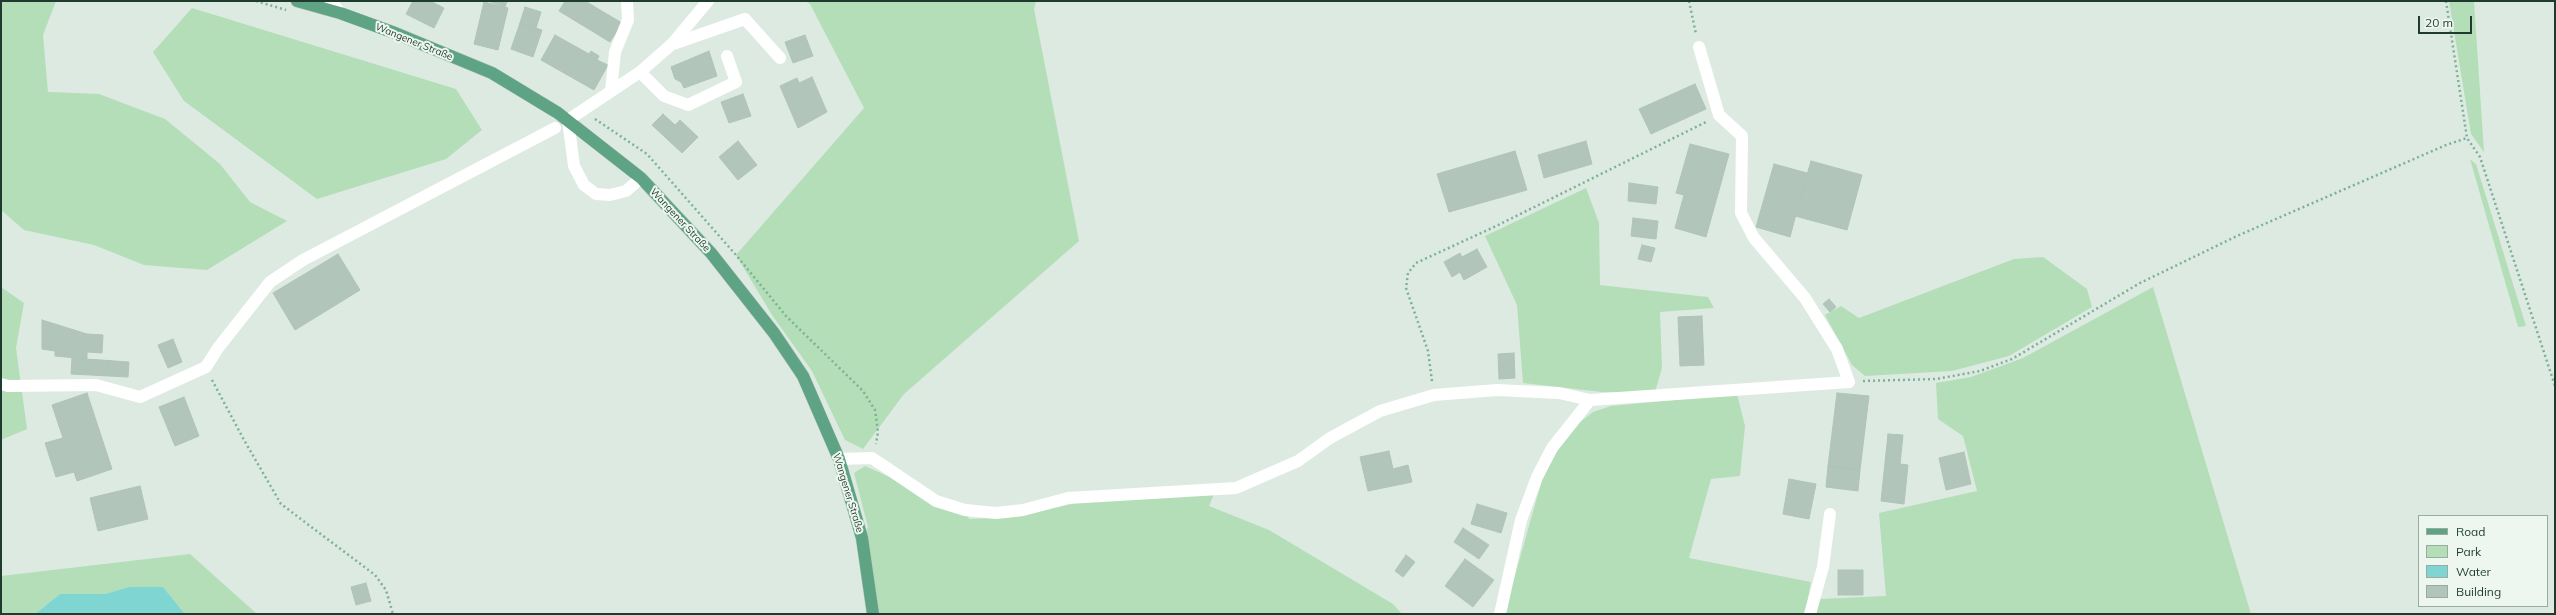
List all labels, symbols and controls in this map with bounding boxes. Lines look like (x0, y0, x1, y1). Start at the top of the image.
scale bar (2420, 8, 2474, 34)
text: 20 m (2425, 15, 2453, 30)
street label: Wangener Straße (374, 21, 454, 63)
street label: Wangener Straße (647, 186, 713, 254)
street label: Wangener Straße (830, 452, 866, 534)
legend (2418, 515, 2548, 607)
text: Road (2456, 524, 2485, 539)
text: Park (2456, 544, 2481, 559)
text: Water (2456, 564, 2491, 579)
text: Building (2456, 584, 2501, 599)

